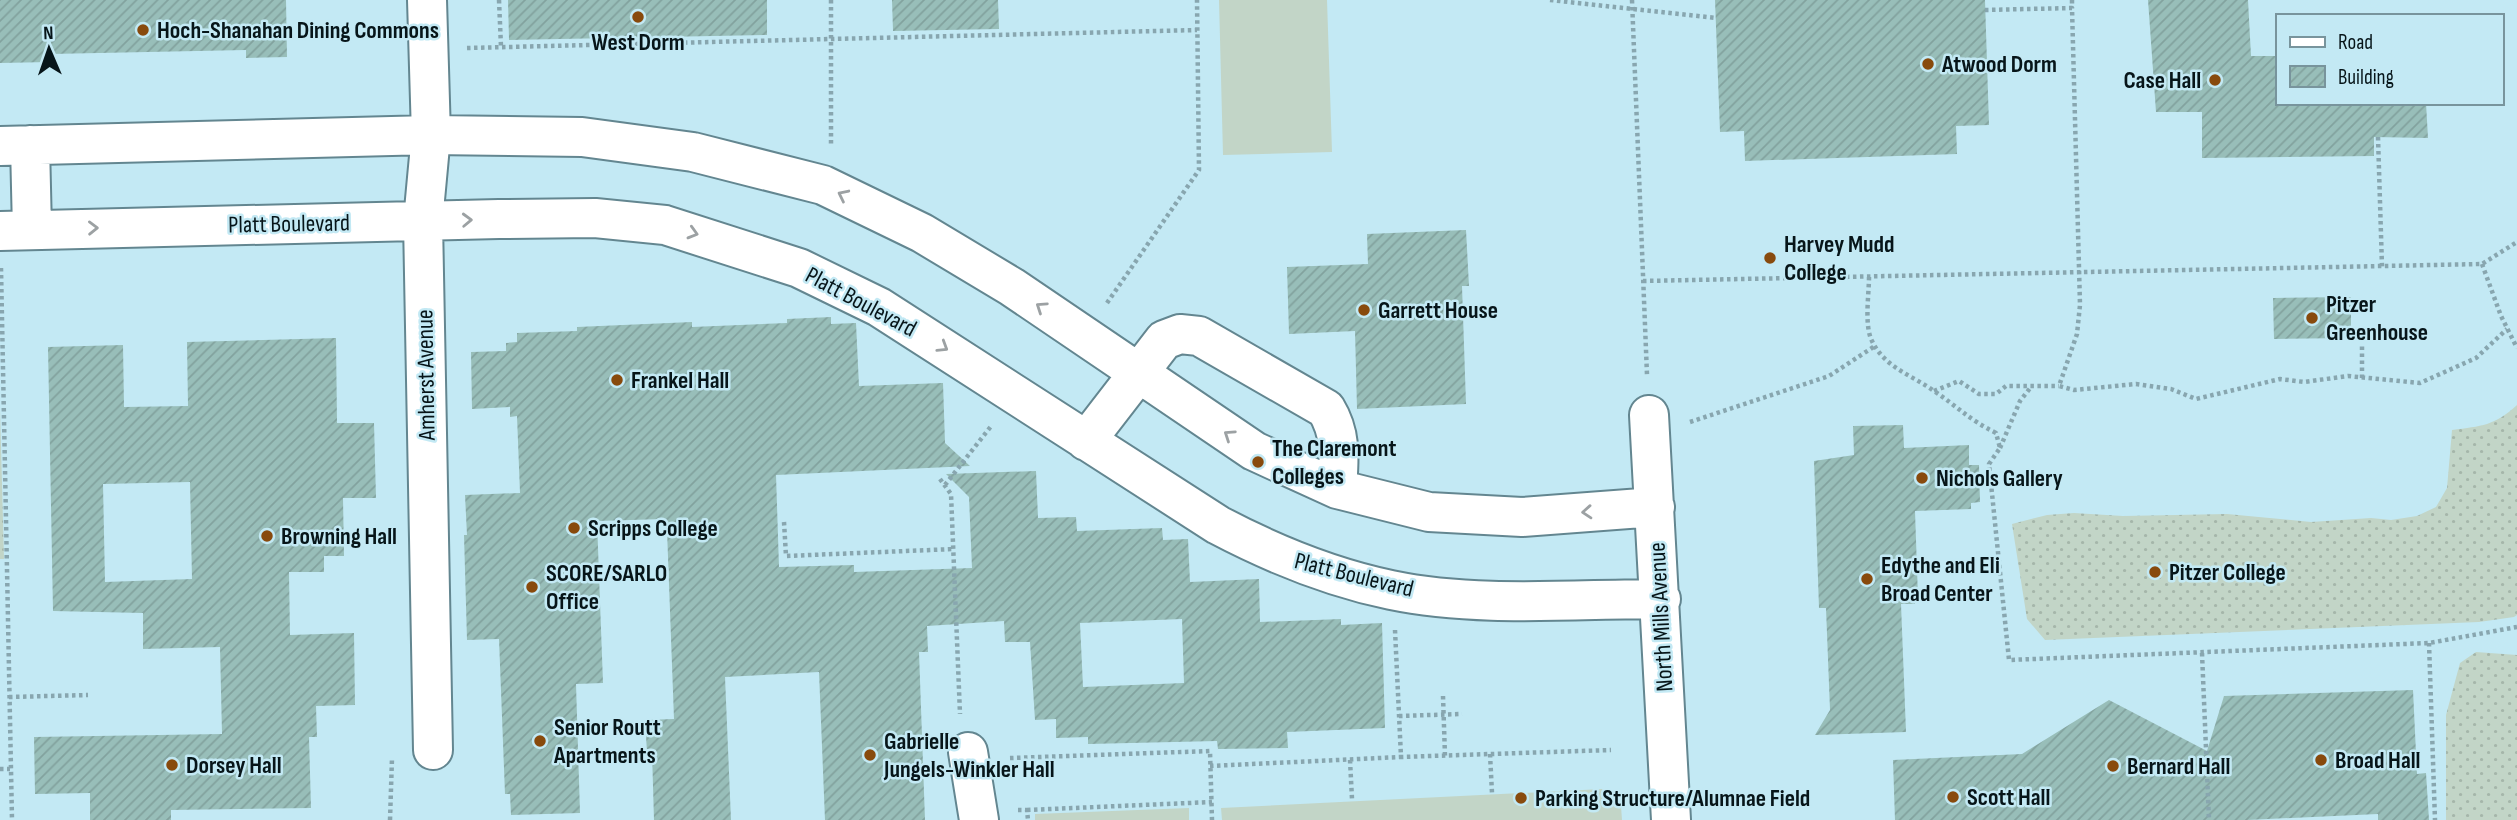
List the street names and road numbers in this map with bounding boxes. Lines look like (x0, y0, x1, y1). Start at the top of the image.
street label: Platt Boulevard (228, 208, 350, 240)
street label: Platt Boulevard (801, 261, 921, 343)
street label: Amherst Avenue (410, 309, 442, 442)
street label: North Mills Avenue (1643, 542, 1679, 692)
street label: Platt Boulevard (1292, 546, 1416, 604)

